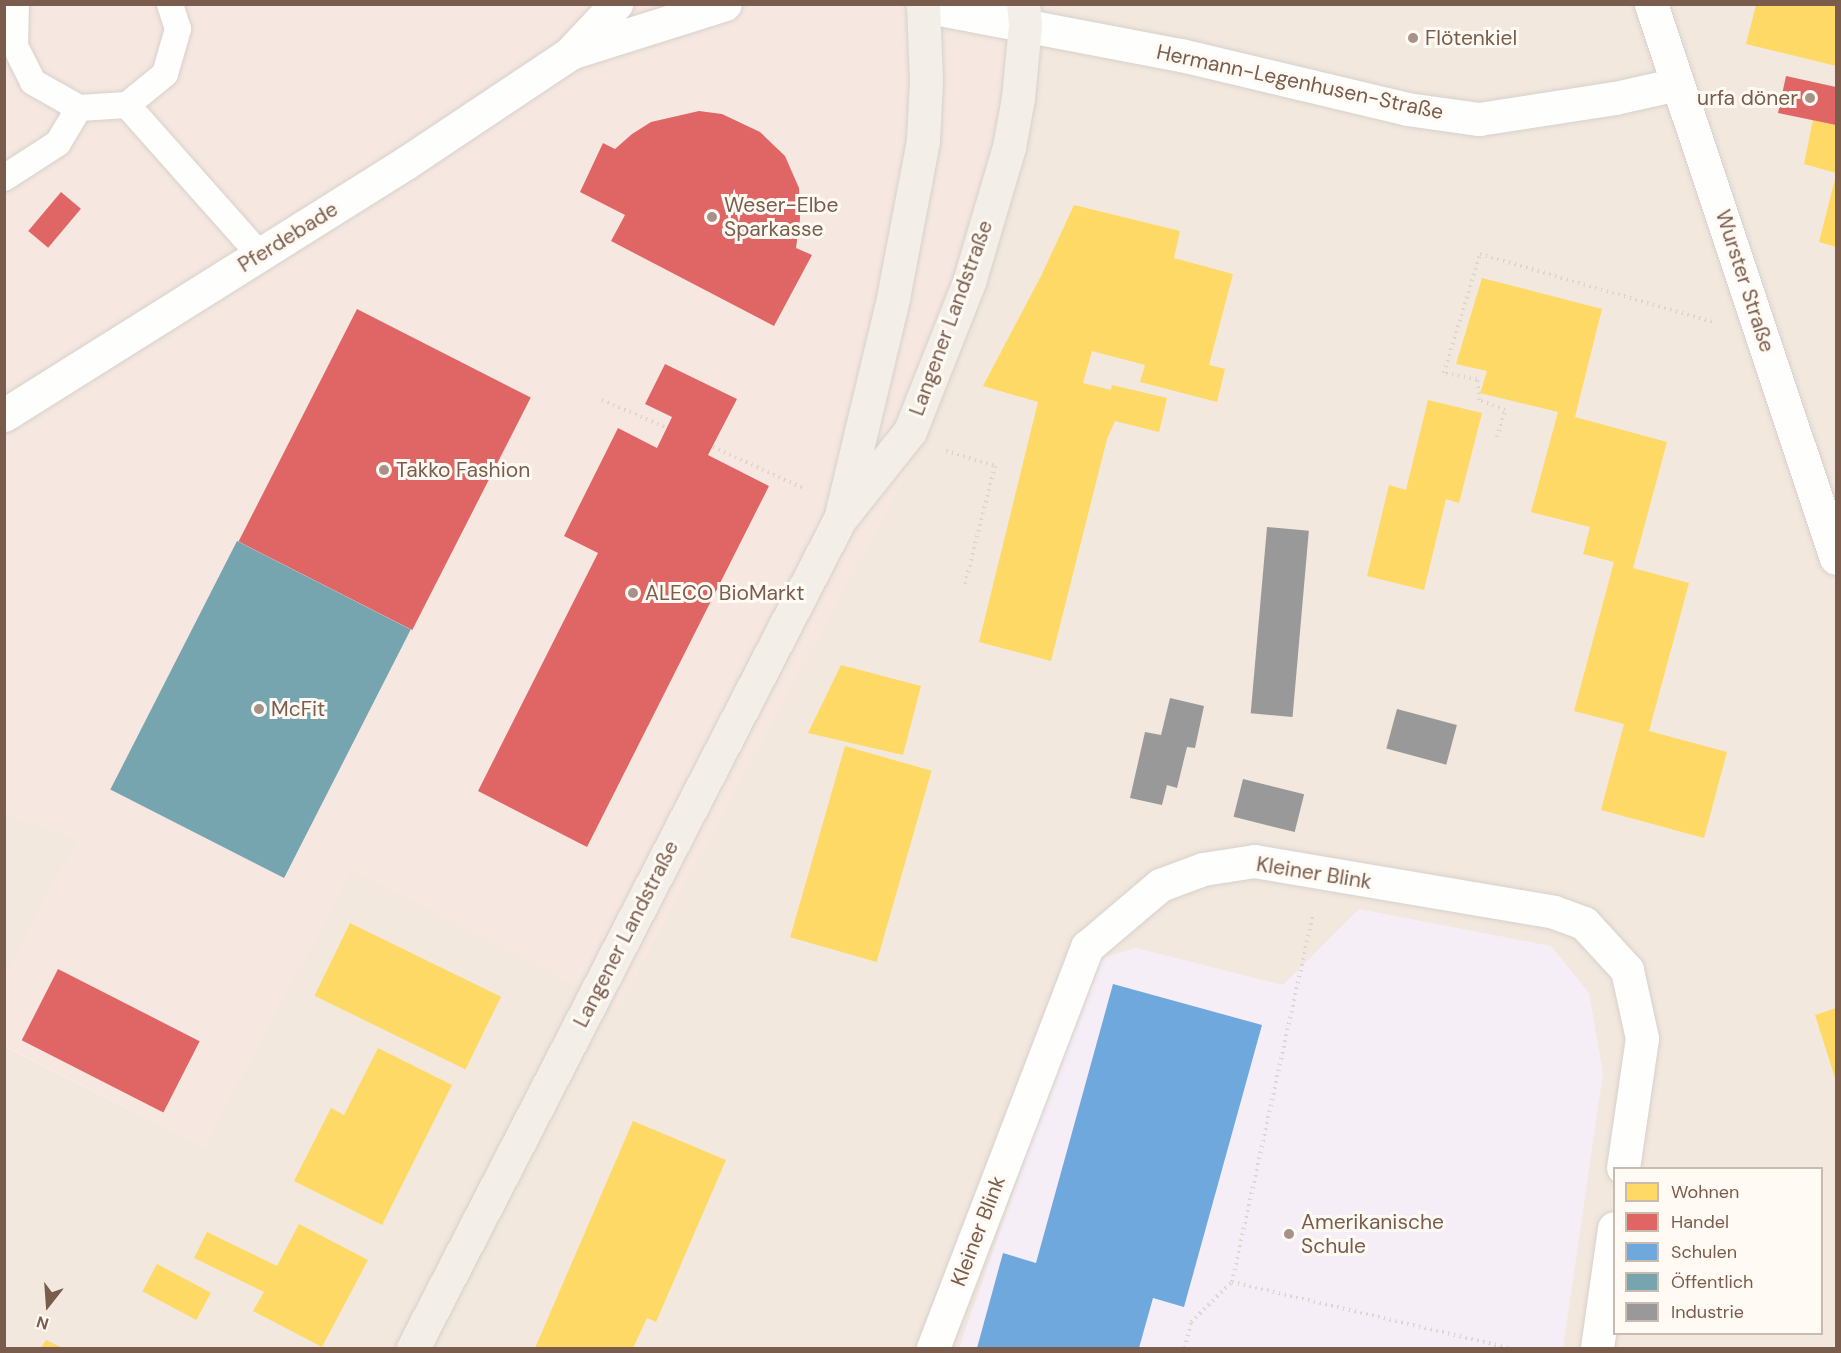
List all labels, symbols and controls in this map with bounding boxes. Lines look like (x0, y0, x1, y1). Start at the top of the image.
place label: Flötenkiel (1425, 25, 1517, 51)
marker: Flötenkiel (1406, 31, 1420, 45)
street label: Hermann-Legenhusen-Straße (1154, 39, 1446, 125)
place label: urfa döner (1697, 85, 1798, 111)
marker: urfa döner (1803, 91, 1817, 105)
place label: Weser-Elbe Sparkasse (724, 192, 838, 242)
street label: Pferdebade (233, 196, 343, 278)
street label: Wurster Straße (1710, 207, 1780, 355)
marker: Weser-Elbe Sparkasse (705, 210, 719, 224)
street label: Langener Landstraße (904, 217, 998, 419)
place label: Takko Fashion (396, 457, 530, 483)
marker: Takko Fashion (377, 463, 391, 477)
place label: ALECO BioMarkt (645, 580, 805, 606)
marker: ALECO BioMarkt (626, 586, 640, 600)
place label: McFit (271, 696, 325, 722)
marker: McFit (252, 702, 266, 716)
street label: Langener Landstraße (568, 837, 684, 1031)
street label: Kleiner Blink (1255, 851, 1373, 895)
legend (1613, 1167, 1823, 1335)
street label: Kleiner Blink (945, 1172, 1011, 1290)
text: Wohnen (1671, 1180, 1739, 1204)
place label: Amerikanische Schule (1301, 1209, 1444, 1259)
text: Handel (1671, 1210, 1729, 1234)
marker: Amerikanische Schule (1282, 1227, 1296, 1241)
text: Schulen (1671, 1240, 1737, 1264)
text: Öffentlich (1671, 1270, 1753, 1294)
north arrow (18, 1275, 78, 1335)
text: Industrie (1671, 1300, 1744, 1324)
text: N (34, 1311, 51, 1334)

